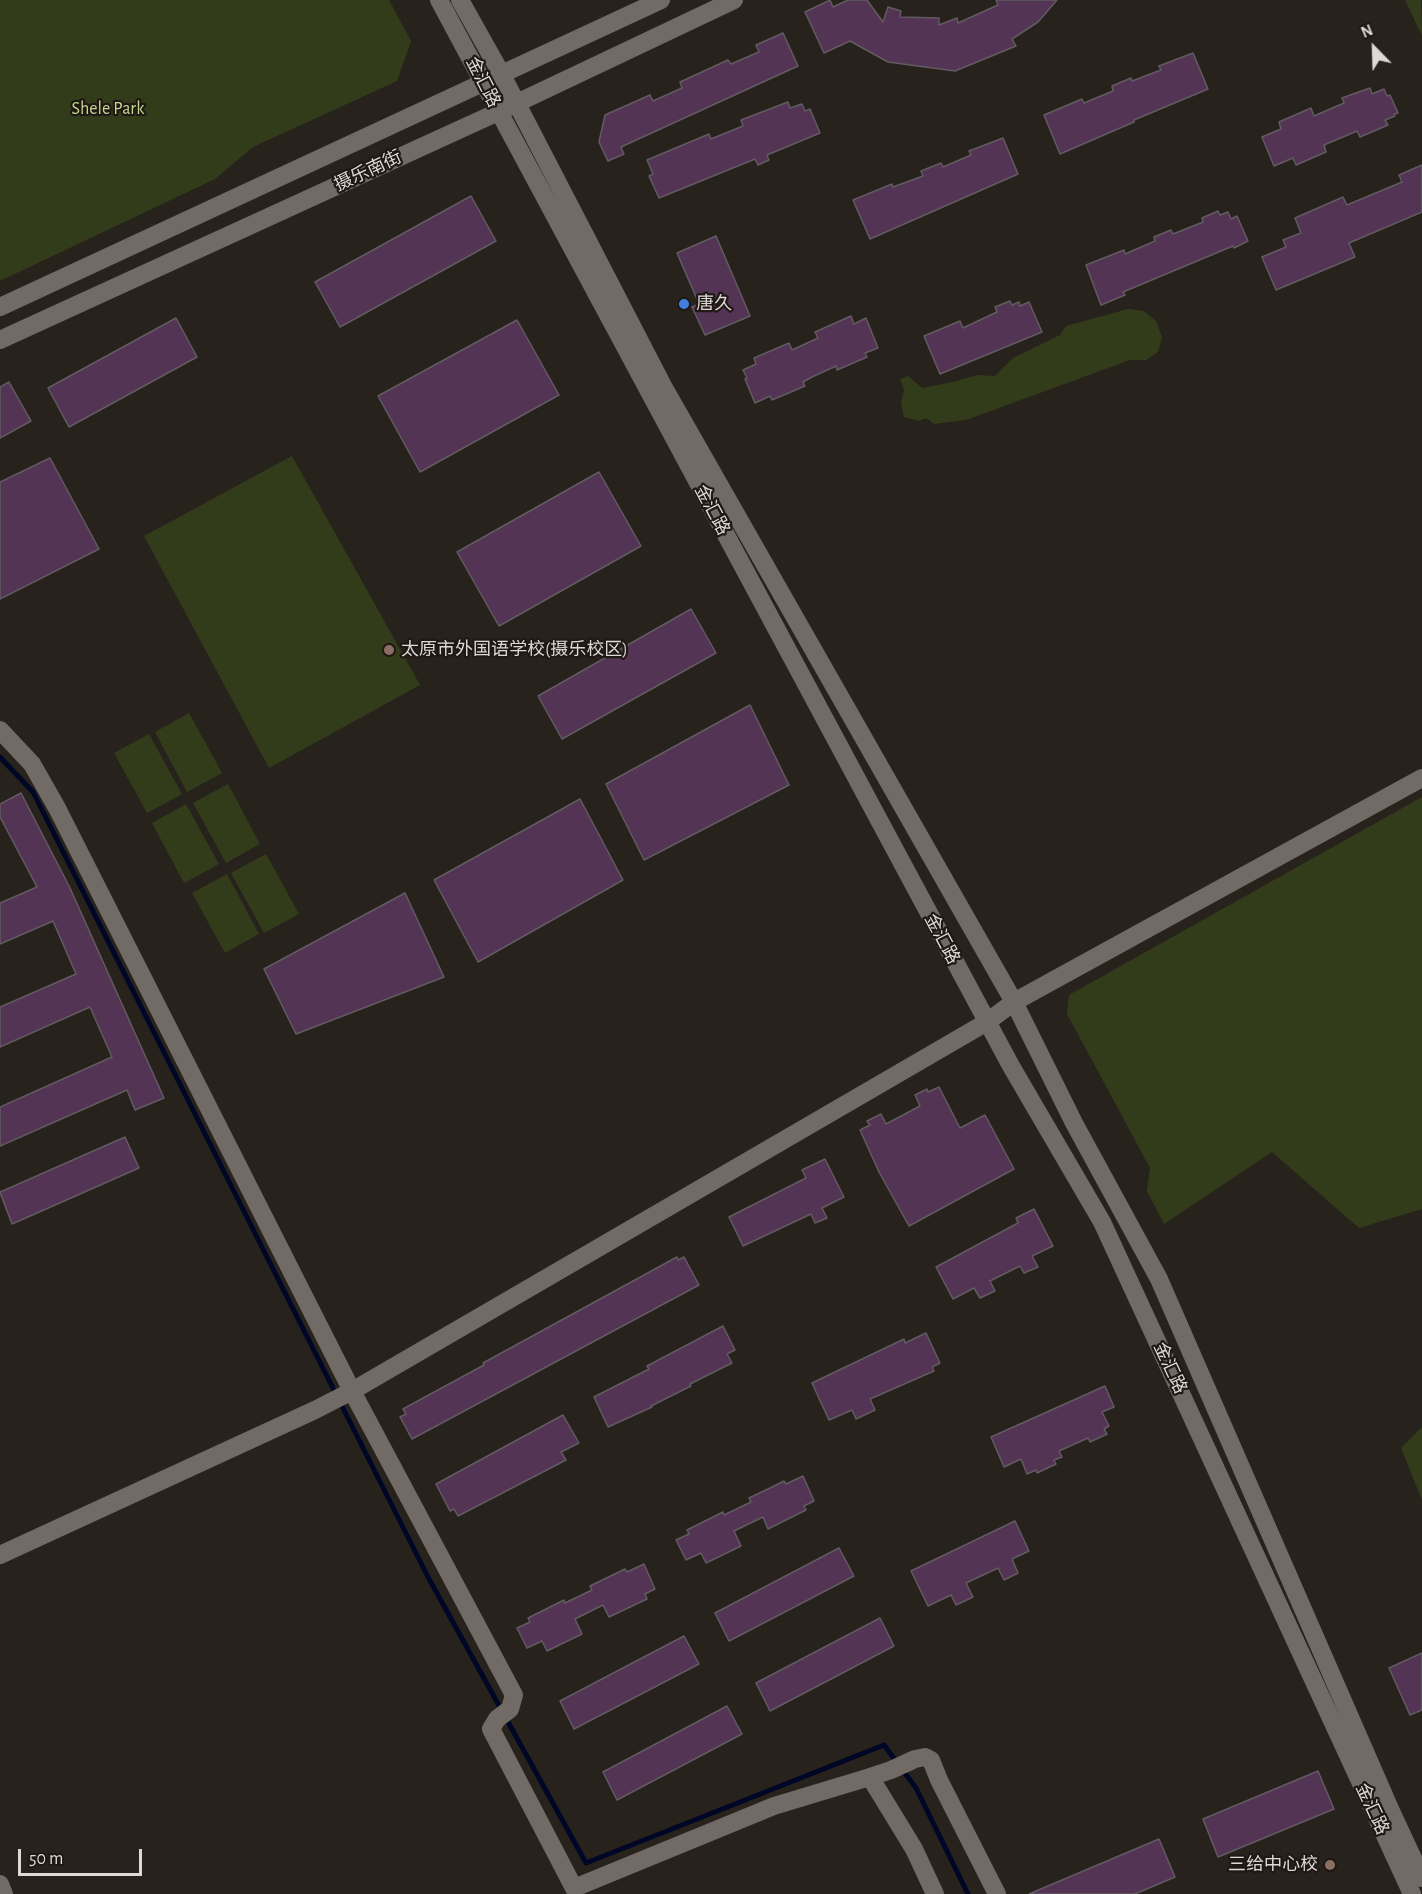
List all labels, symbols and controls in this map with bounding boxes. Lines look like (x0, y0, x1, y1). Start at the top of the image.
north arrow (1344, 18, 1404, 78)
text: N (1359, 22, 1375, 41)
street label: 金汇路 (461, 53, 505, 111)
park label: Shele Park (72, 98, 144, 120)
street label: 摄乐南街 (331, 146, 405, 196)
place label: 唐久 (696, 293, 732, 315)
marker: 唐久 (677, 297, 691, 311)
street label: 金汇路 (690, 481, 734, 539)
place label: 太原市外国语学校(摄乐校区) (401, 639, 628, 661)
marker: 太原市外国语学校(摄乐校区) (382, 643, 396, 657)
street label: 金汇路 (920, 910, 964, 968)
street label: 金汇路 (1149, 1339, 1191, 1397)
street label: 金汇路 (1351, 1780, 1393, 1838)
scale bar (21, 1837, 146, 1875)
text: 50 m (29, 1850, 63, 1868)
place label: 三给中心校 (1228, 1854, 1318, 1876)
marker: 三给中心校 (1323, 1858, 1337, 1872)

